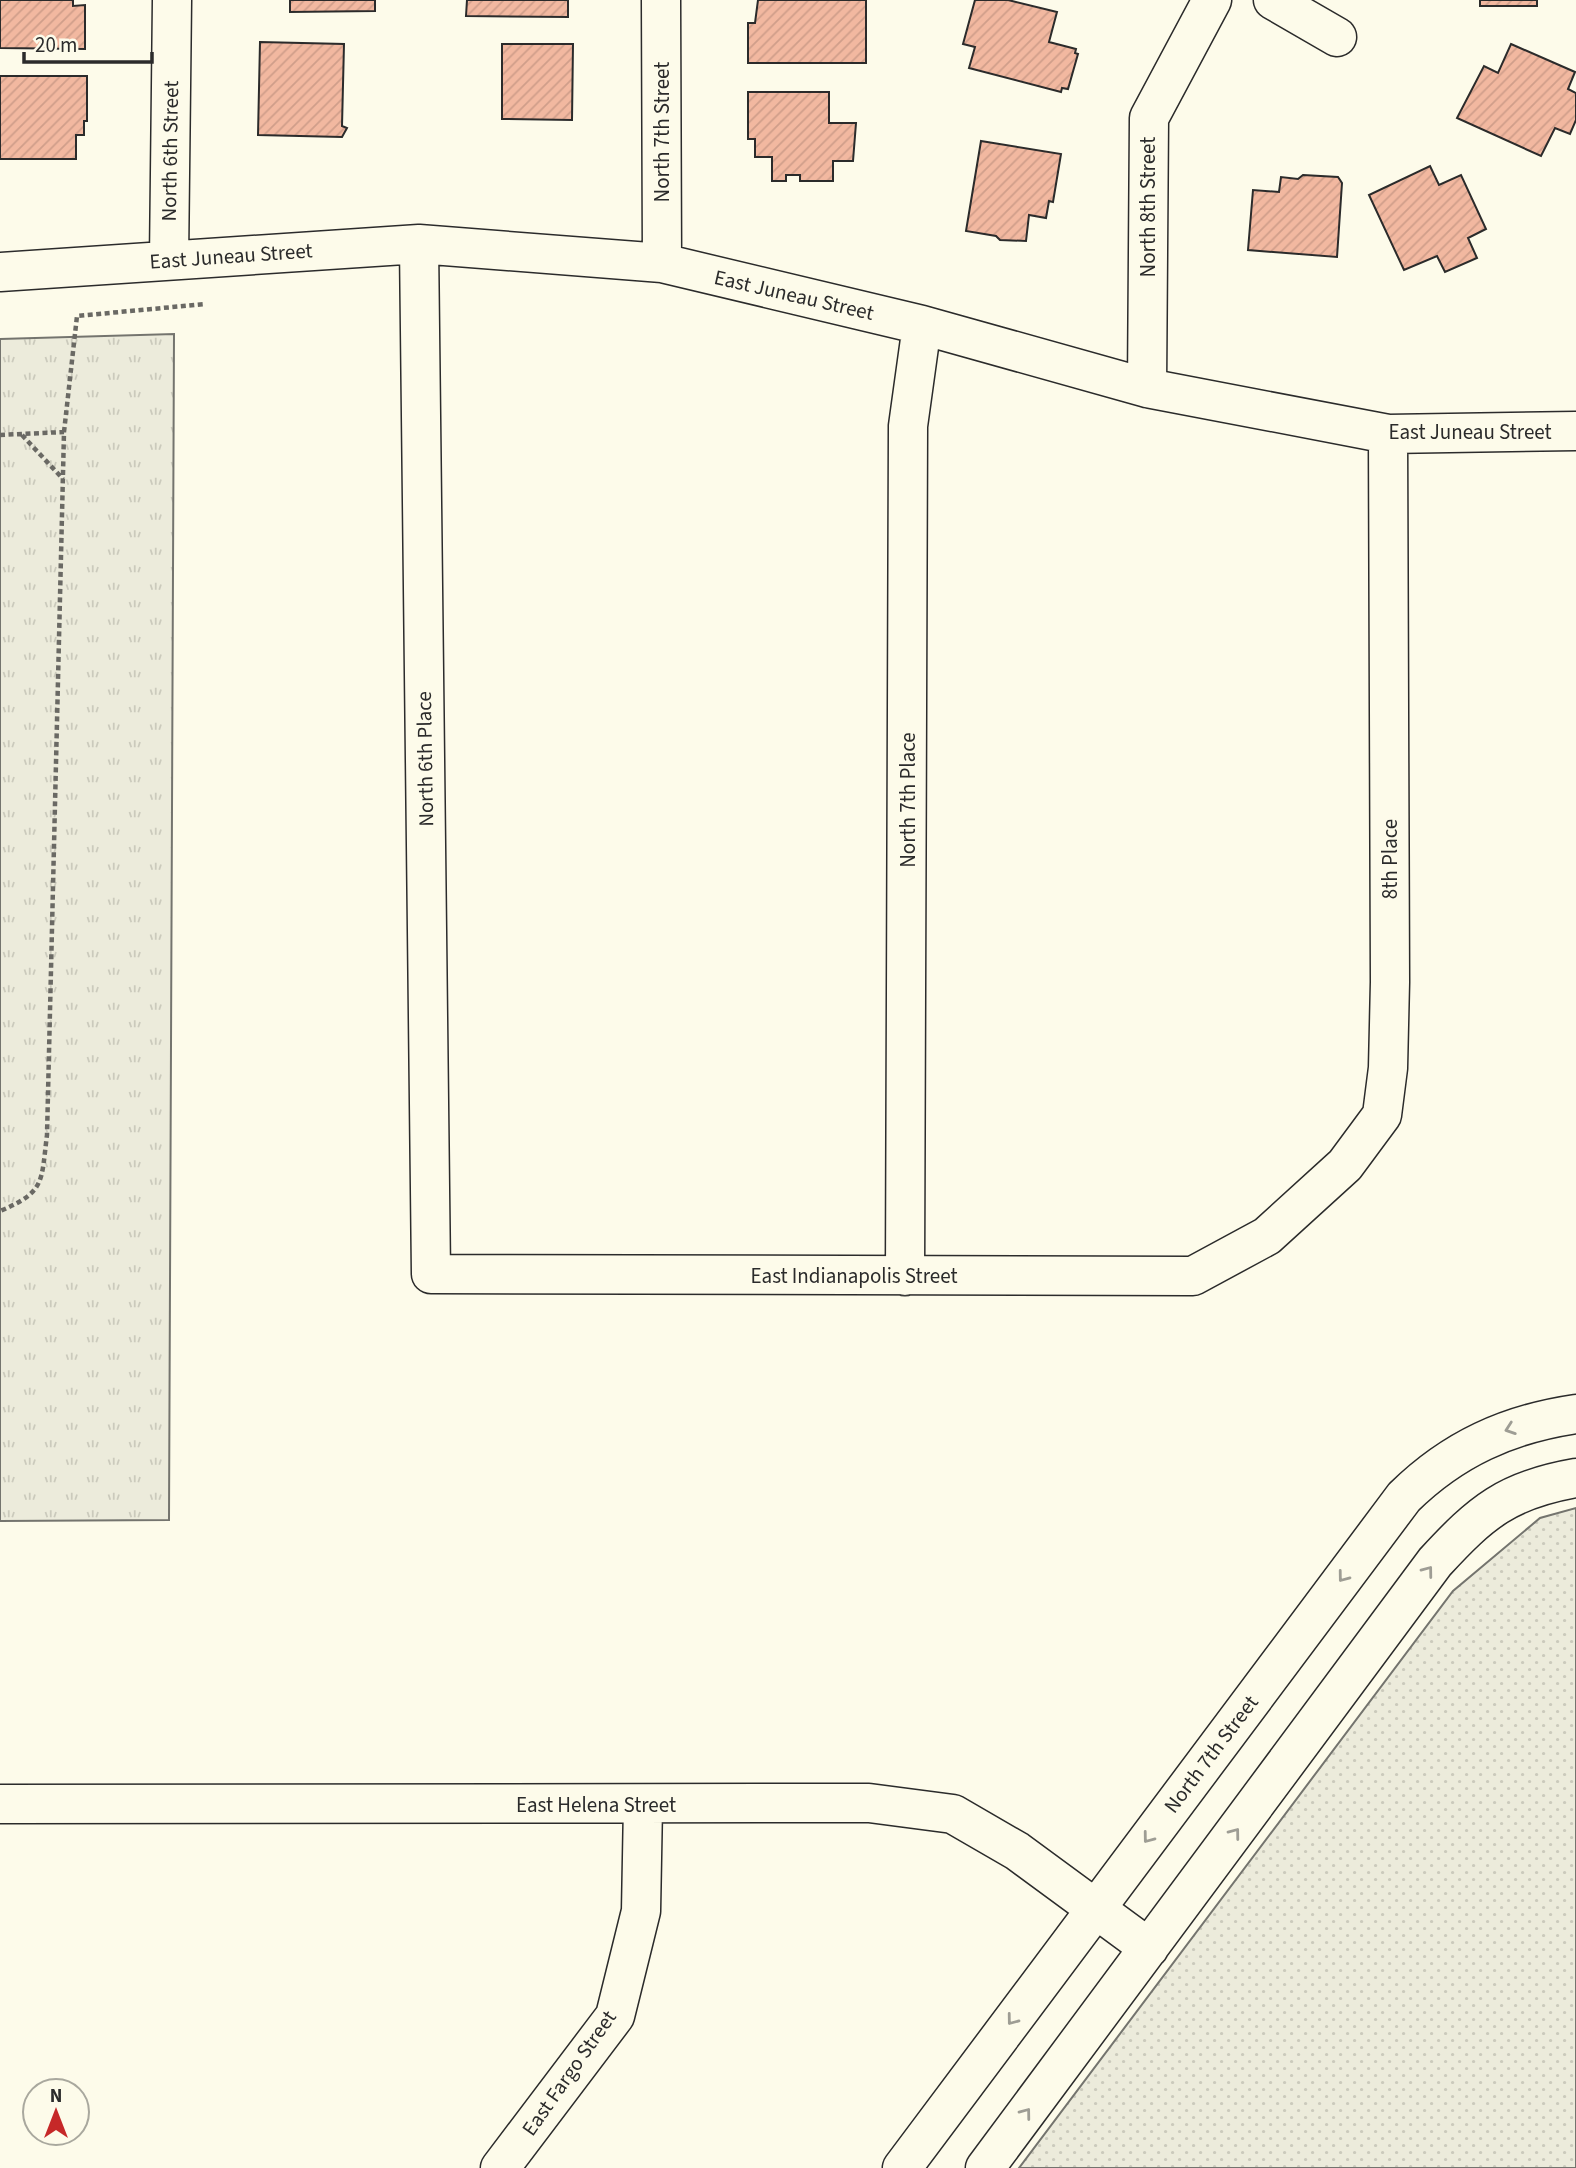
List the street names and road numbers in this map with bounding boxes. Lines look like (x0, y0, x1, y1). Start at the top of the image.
street label: North 7th Street (647, 62, 677, 202)
street label: North 6th Street (154, 80, 186, 222)
street label: North 8th Street (1133, 137, 1163, 277)
street label: East Juneau Street (149, 235, 313, 277)
street label: East Juneau Street (711, 262, 877, 328)
street label: East Juneau Street (1388, 417, 1552, 447)
street label: North 6th Place (409, 691, 441, 827)
street label: North 7th Place (893, 732, 923, 868)
street label: 8th Place (1375, 819, 1405, 899)
street label: East Indianapolis Street (751, 1261, 957, 1291)
street label: North 7th Street (1157, 1689, 1265, 1819)
street label: East Helena Street (516, 1790, 676, 1820)
street label: East Fargo Street (515, 2004, 623, 2142)

